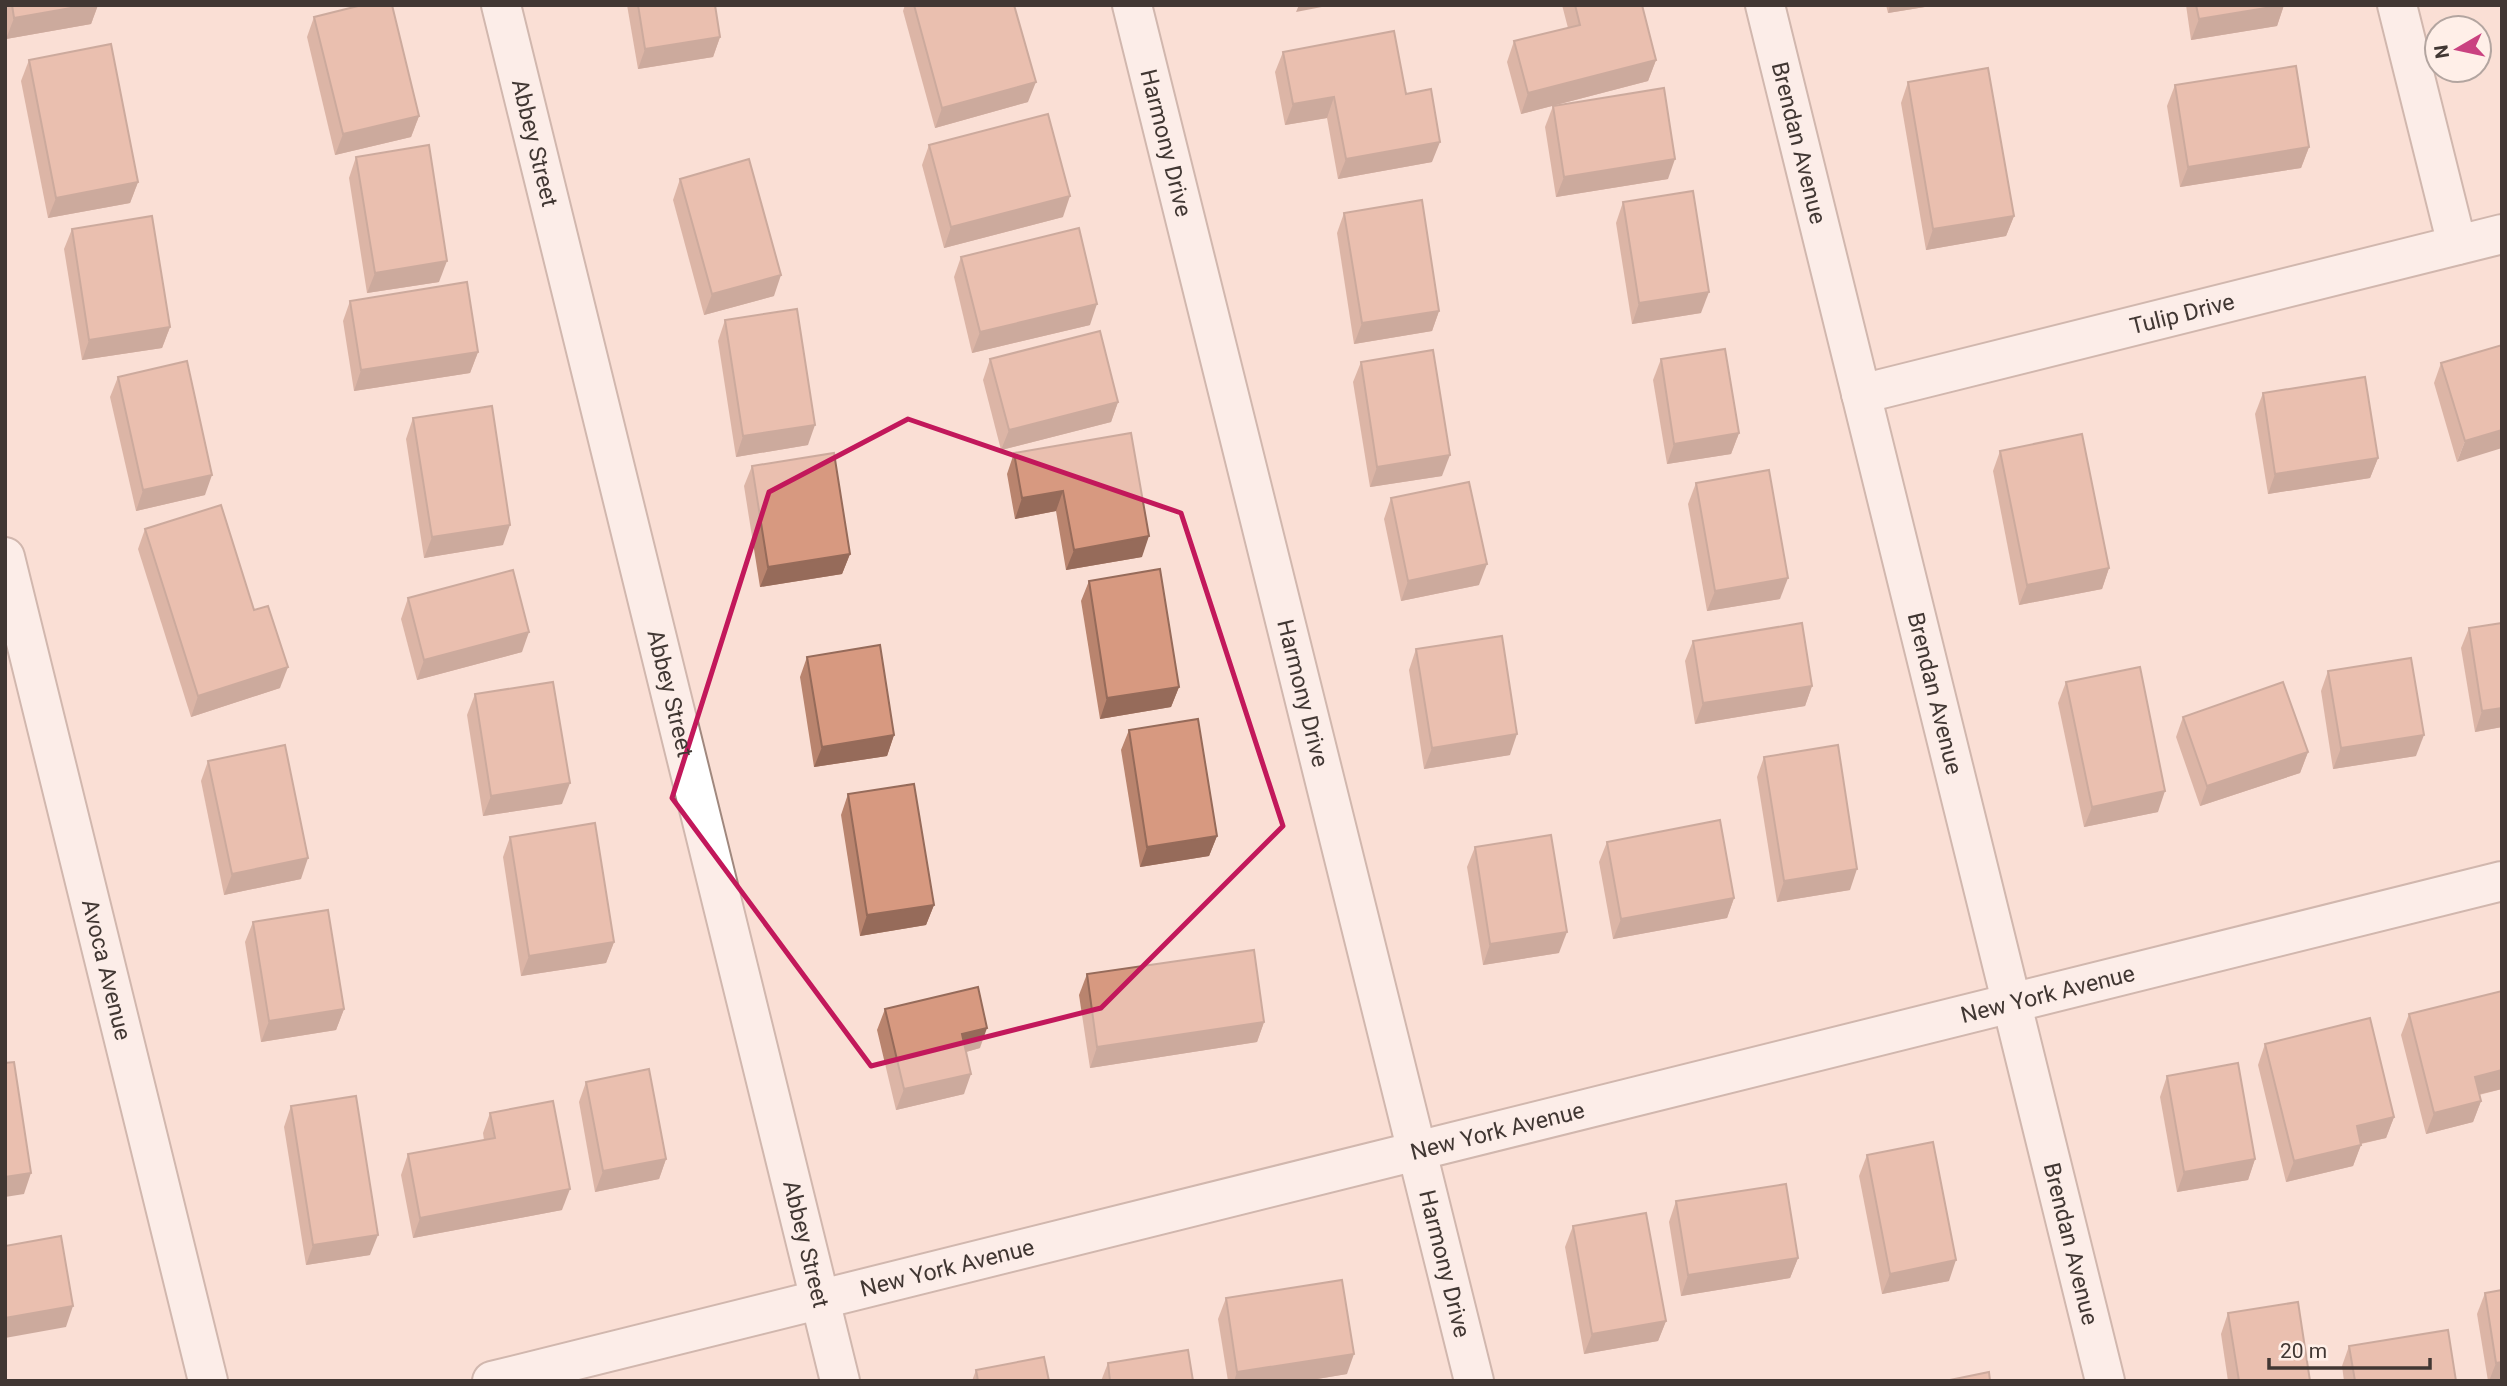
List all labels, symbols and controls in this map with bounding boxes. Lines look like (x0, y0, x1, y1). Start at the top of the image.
north arrow (2423, 14, 2493, 84)
text: N (2429, 43, 2454, 60)
street label: Brendan Avenue (1766, 59, 1832, 227)
street label: Harmony Drive (1134, 66, 1197, 219)
street label: Abbey Street (506, 77, 563, 209)
street label: Tulip Drive (2127, 288, 2237, 340)
street label: Brendan Avenue (1902, 610, 1968, 777)
street label: Harmony Drive (1271, 617, 1334, 770)
street label: Abbey Street (641, 627, 699, 760)
street label: Avoca Avenue (76, 897, 137, 1043)
street label: New York Avenue (1958, 960, 2137, 1029)
street label: New York Avenue (1408, 1097, 1587, 1166)
street label: Brendan Avenue (2038, 1160, 2104, 1328)
street label: Abbey Street (777, 1178, 834, 1311)
street label: Harmony Drive (1413, 1187, 1476, 1340)
street label: New York Avenue (857, 1234, 1037, 1303)
scale bar (2269, 1326, 2430, 1370)
text: 20 m (2280, 1339, 2327, 1363)

